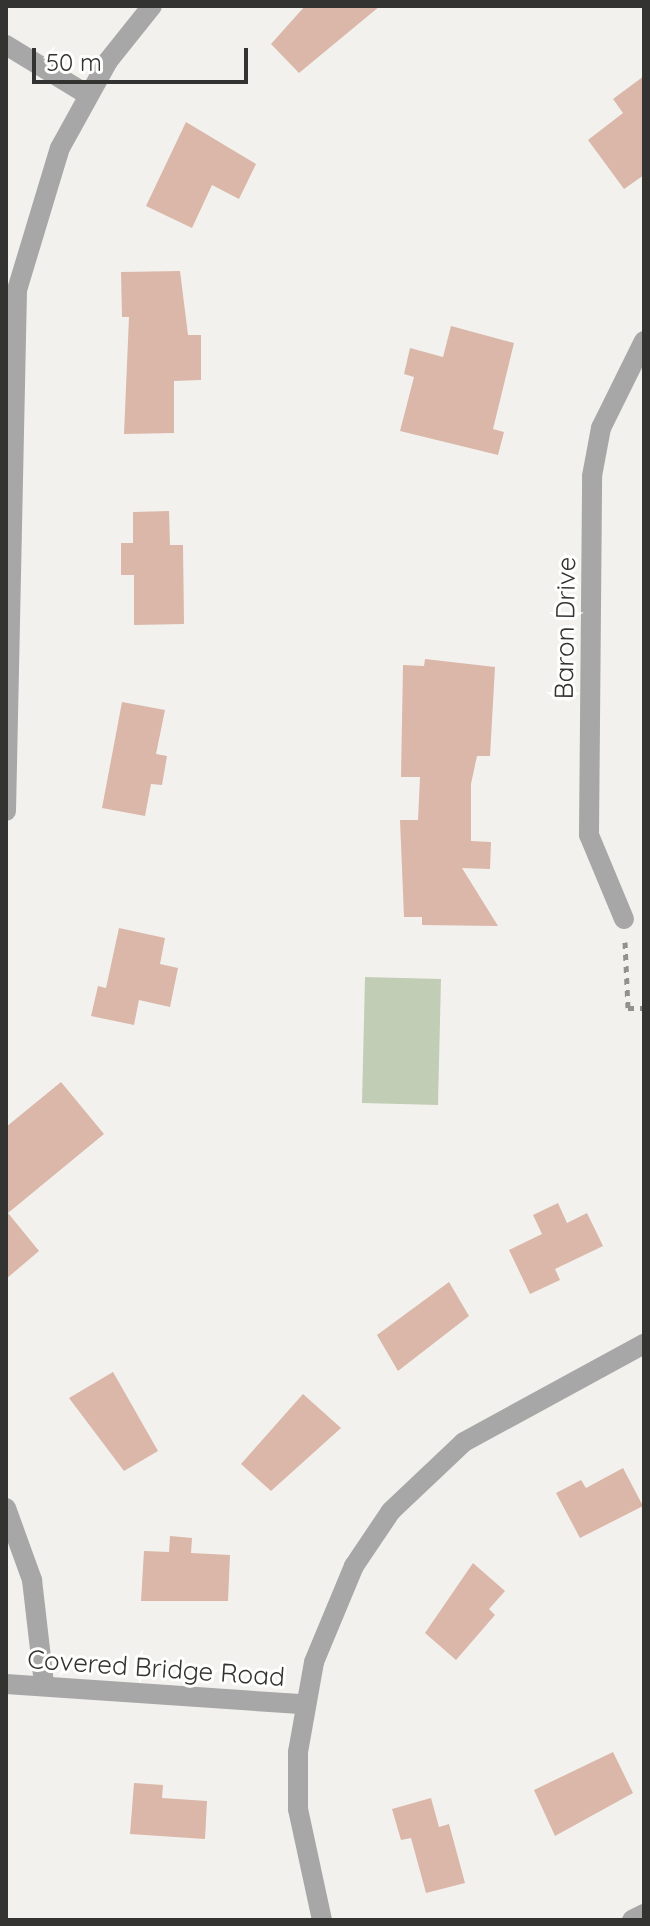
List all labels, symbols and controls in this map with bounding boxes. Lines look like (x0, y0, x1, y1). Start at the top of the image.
scale bar (36, 32, 252, 82)
text: 50 m (46, 47, 102, 77)
street label: Baron Drive (548, 556, 582, 700)
street label: Covered Bridge Road (26, 1643, 286, 1693)

